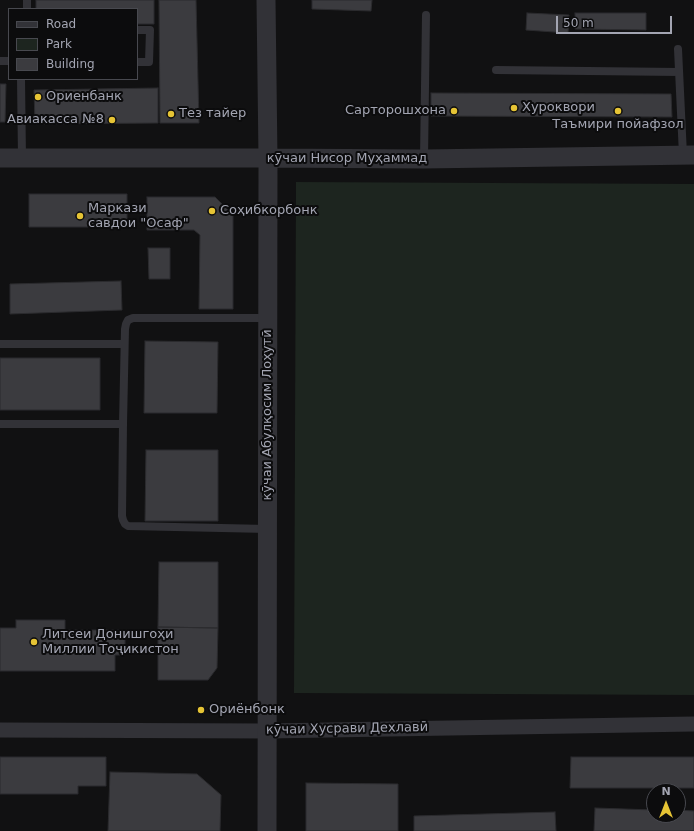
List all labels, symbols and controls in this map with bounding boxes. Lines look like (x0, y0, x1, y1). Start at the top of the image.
legend (8, 8, 138, 80)
scale bar (558, 8, 674, 34)
text: 50 m (563, 16, 594, 30)
text: Road (46, 17, 76, 31)
text: Park (46, 37, 72, 51)
text: Building (46, 57, 95, 71)
place label: Ориенбанк (46, 89, 122, 105)
marker: Ориенбанк (33, 92, 43, 102)
place label: Хуроквори (522, 100, 595, 116)
place label: Сарторошхона (345, 103, 446, 119)
marker: Хуроквори (509, 103, 519, 113)
place label: Тез тайер (179, 106, 246, 122)
marker: Сарторошхона (449, 106, 459, 116)
marker: Таъмири пойафзол (613, 106, 623, 116)
marker: Тез тайер (166, 109, 176, 119)
place label: Авиакасса №8 (7, 112, 104, 128)
marker: Авиакасса №8 (107, 115, 117, 125)
place label: Таъмири пойафзол (552, 117, 684, 133)
street label: кӯчаи Нисор Муҳаммад (267, 151, 427, 167)
place label: Маркази савдои "Осаф" (88, 201, 189, 232)
place label: Соҳибкорбонк (220, 203, 318, 219)
marker: Соҳибкорбонк (207, 206, 217, 216)
marker: Маркази савдои "Осаф" (75, 211, 85, 221)
street label: кӯчаи Абулқосим Лоҳутӣ (260, 329, 276, 501)
place label: Литсеи Донишгоҳи Миллии Тоҷикистон (42, 627, 179, 658)
marker: Литсеи Донишгоҳи Миллии Тоҷикистон (29, 637, 39, 647)
place label: Ориёнбонк (209, 702, 285, 718)
marker: Ориёнбонк (196, 705, 206, 715)
street label: кӯчаи Хусрави Дехлавӣ (266, 720, 428, 738)
north arrow (646, 783, 686, 823)
text: N (661, 785, 671, 798)

